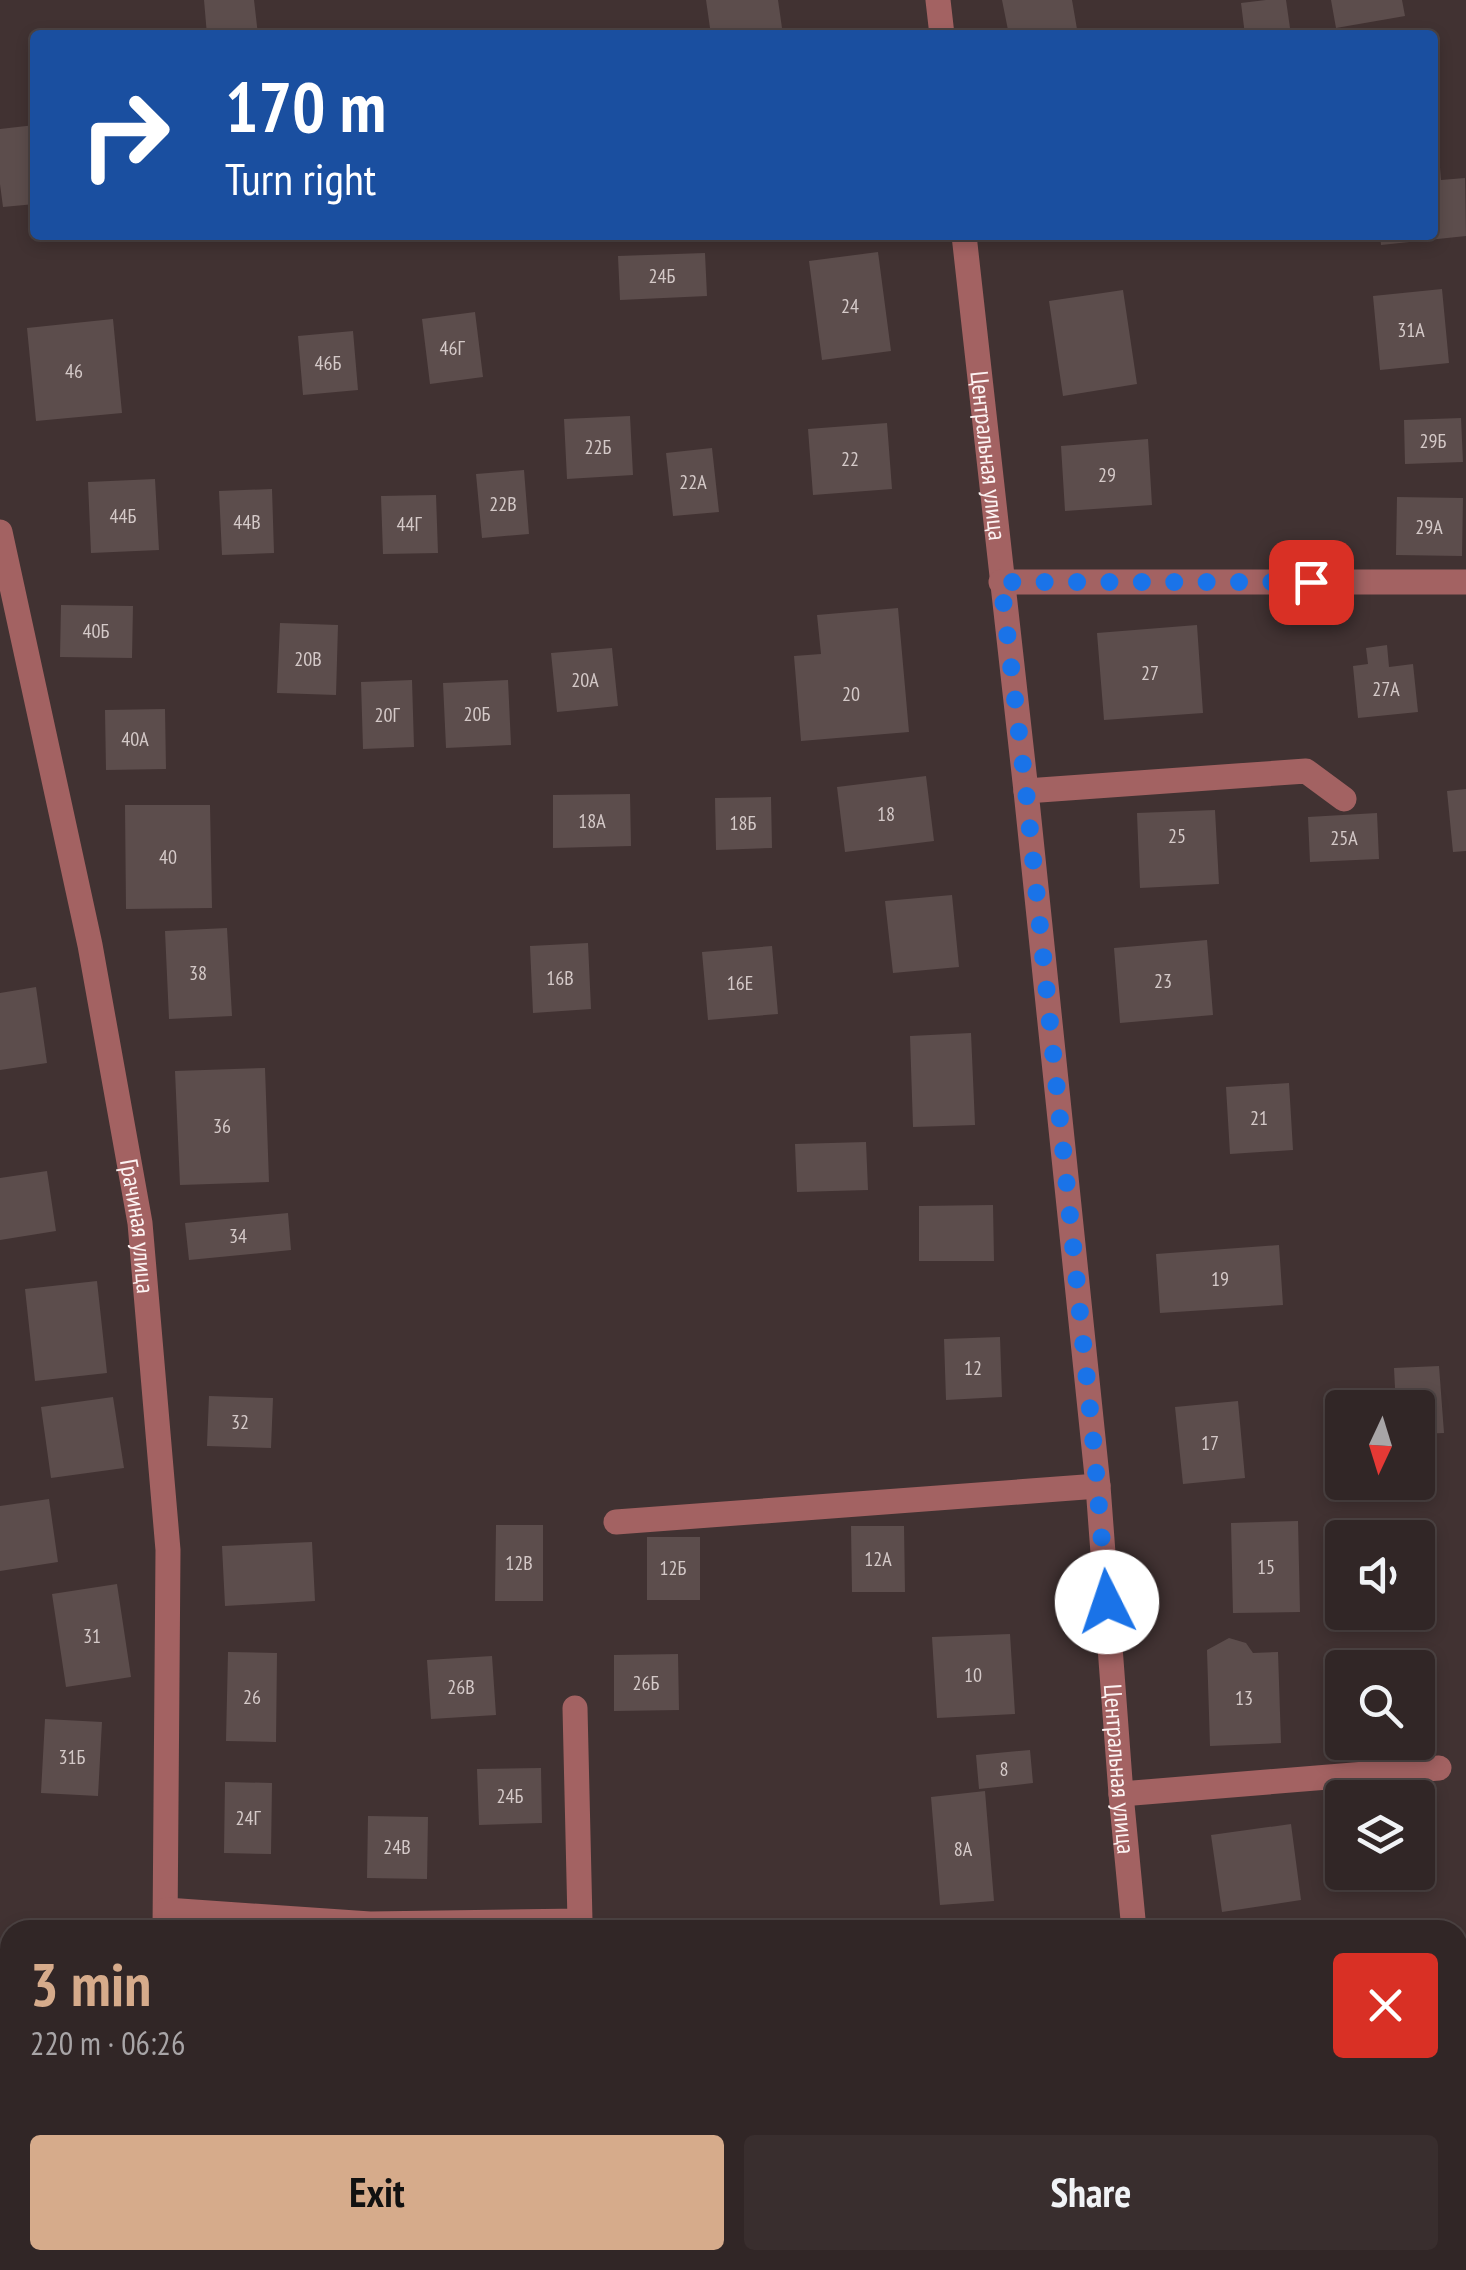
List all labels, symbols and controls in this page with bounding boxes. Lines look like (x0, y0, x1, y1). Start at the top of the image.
text: 170 m (225, 61, 386, 151)
icon: right (60, 70, 190, 200)
text: Turn right (225, 149, 376, 207)
house number: 24Б (649, 263, 676, 289)
house number: 24 (841, 293, 859, 319)
house number: 31А (1397, 317, 1425, 343)
house number: 46Г (439, 335, 465, 361)
house number: 46Б (315, 350, 342, 376)
house number: 46 (65, 358, 83, 384)
street label: Центральная улица (963, 369, 1014, 542)
house number: 29Б (1420, 428, 1447, 454)
house number: 22Б (585, 434, 612, 460)
house number: 22 (841, 446, 859, 472)
house number: 29 (1098, 462, 1116, 488)
house number: 22А (679, 469, 707, 495)
house number: 22В (489, 491, 517, 517)
house number: 44Б (110, 503, 137, 529)
house number: 44В (233, 509, 261, 535)
house number: 44Г (396, 511, 422, 537)
house number: 29А (1415, 514, 1443, 540)
pin (1269, 540, 1354, 625)
icon: arrive (1284, 555, 1339, 610)
house number: 40Б (83, 618, 110, 644)
house number: 20В (294, 646, 322, 672)
house number: 27 (1141, 660, 1159, 686)
house number: 20А (571, 667, 599, 693)
house number: 27А (1372, 676, 1400, 702)
house number: 20 (842, 681, 860, 707)
house number: 20Б (464, 701, 491, 727)
house number: 20Г (374, 702, 400, 728)
house number: 40А (121, 726, 149, 752)
house number: 18 (877, 801, 895, 827)
house number: 18А (578, 808, 606, 834)
house number: 18Б (730, 810, 757, 836)
house number: 25 (1168, 823, 1186, 849)
house number: 25А (1330, 825, 1358, 851)
house number: 40 (159, 844, 177, 870)
house number: 38 (189, 960, 207, 986)
house number: 16В (546, 965, 574, 991)
house number: 23 (1154, 968, 1172, 994)
house number: 16Е (727, 970, 753, 996)
house number: 21 (1250, 1105, 1268, 1131)
house number: 36 (213, 1113, 231, 1139)
street label: Грачиная улица (113, 1156, 162, 1295)
house number: 34 (229, 1223, 247, 1249)
house number: 19 (1211, 1266, 1229, 1292)
house number: 12 (964, 1355, 982, 1381)
north arrow (1325, 1390, 1435, 1500)
map controls (1325, 1390, 1435, 1890)
house number: 32 (231, 1409, 249, 1435)
house number: 17 (1201, 1430, 1219, 1456)
button: sound (1325, 1520, 1435, 1630)
house number: 12А (864, 1546, 892, 1572)
house number: 12В (505, 1550, 533, 1576)
position arrow (1055, 1550, 1159, 1654)
house number: 15 (1257, 1554, 1275, 1580)
house number: 12Б (660, 1555, 687, 1581)
house number: 31 (83, 1623, 101, 1649)
button: search (1325, 1650, 1435, 1760)
house number: 10 (964, 1662, 982, 1688)
house number: 26Б (633, 1670, 660, 1696)
house number: 26В (447, 1674, 475, 1700)
street label: Центральная улица (1097, 1683, 1143, 1855)
house number: 26 (243, 1684, 261, 1710)
house number: 13 (1235, 1685, 1253, 1711)
house number: 31Б (59, 1744, 86, 1770)
house number: 8 (1000, 1756, 1009, 1782)
button: layers (1325, 1780, 1435, 1890)
house number: 24Б (497, 1783, 524, 1809)
house number: 24Г (235, 1805, 261, 1831)
house number: 24В (383, 1834, 411, 1860)
house number: 8А (954, 1836, 973, 1862)
text: 3 min (30, 1945, 151, 2023)
button: close (1333, 1953, 1438, 2058)
text: 220 m · 06:26 (30, 2022, 185, 2064)
button: Exit (30, 2135, 724, 2250)
button: Share (744, 2135, 1438, 2250)

